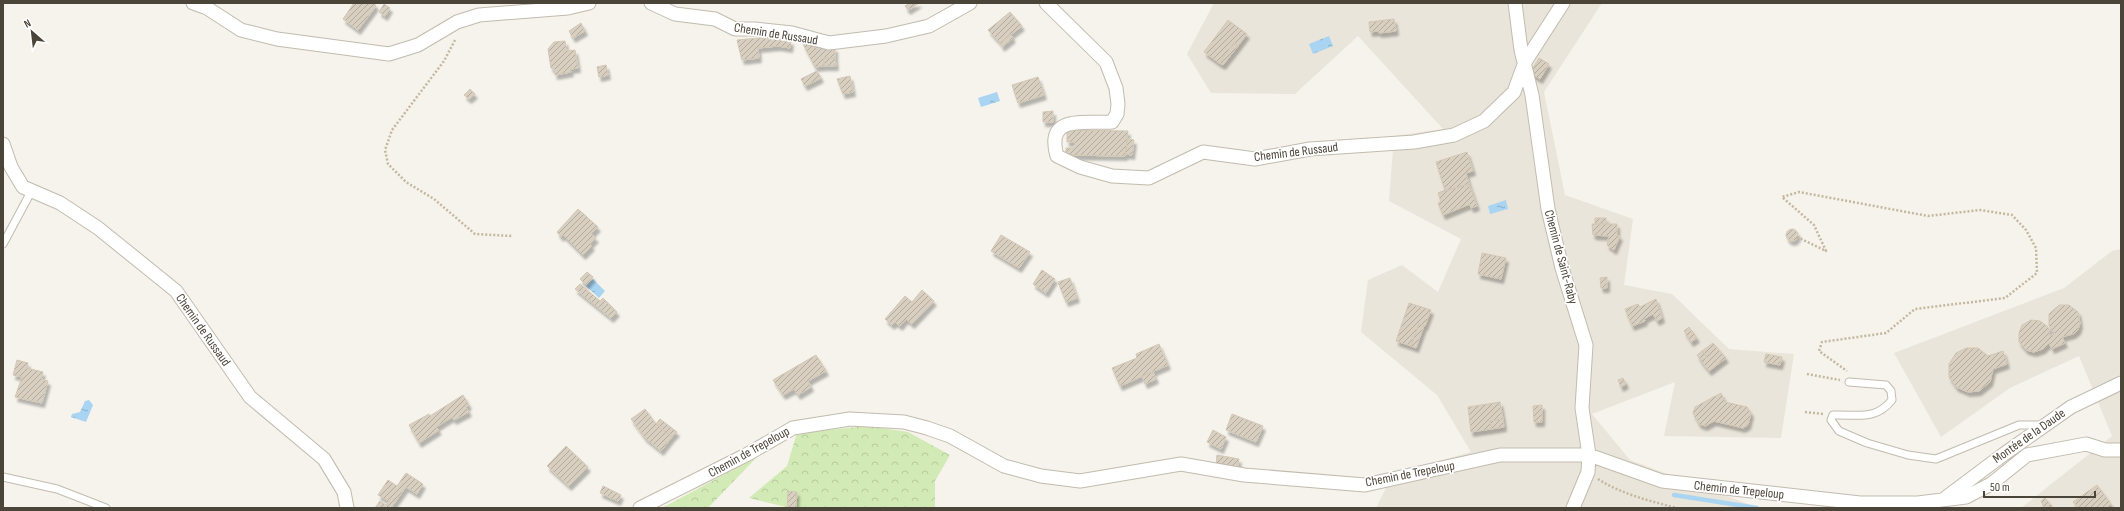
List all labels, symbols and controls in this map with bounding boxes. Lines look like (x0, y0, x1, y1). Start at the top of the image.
north arrow (12, 12, 52, 52)
text: N (22, 16, 33, 31)
street label: Chemin de Russaud (733, 19, 819, 49)
street label: Chemin de Russaud (1253, 139, 1339, 165)
street label: Chemin de Saint-Raby (1541, 208, 1581, 306)
street label: Chemin de Russaud (172, 291, 234, 369)
street label: Montée de la Daude (1990, 405, 2068, 467)
street label: Chemin de Trepeloup (706, 423, 792, 481)
street label: Chemin de Trepeloup (1364, 458, 1456, 490)
scale bar (1984, 473, 2095, 499)
street label: Chemin de Trepeloup (1693, 477, 1785, 503)
text: 50 m (1990, 480, 2010, 495)

